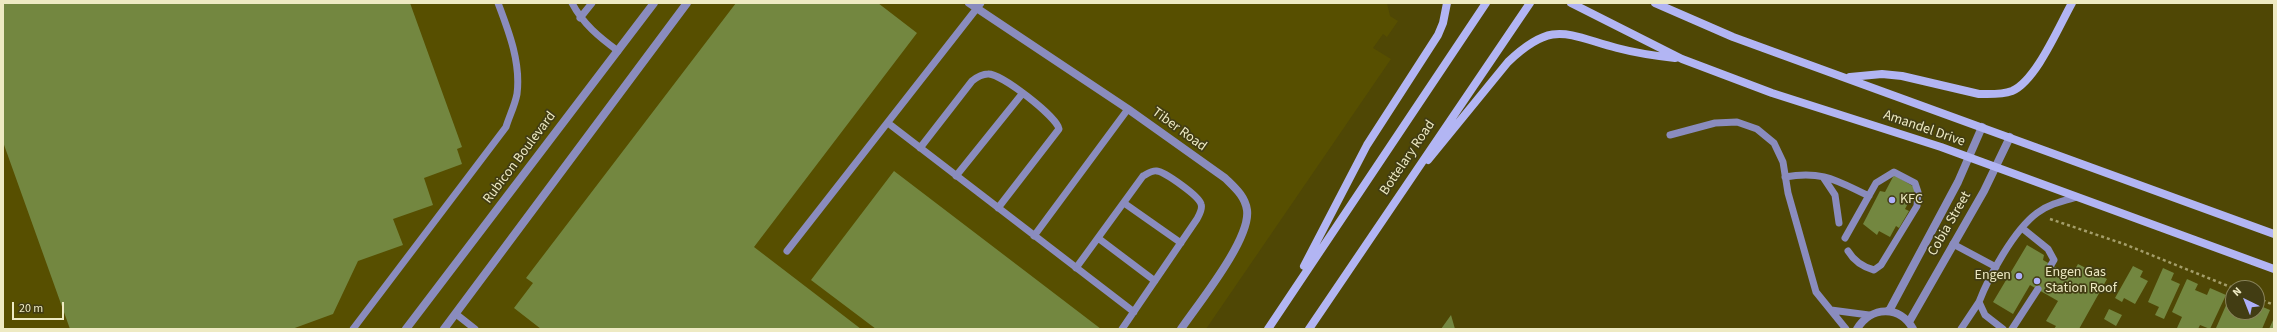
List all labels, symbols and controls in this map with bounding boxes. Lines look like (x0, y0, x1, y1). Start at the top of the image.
street label: Tiber Road (1148, 105, 1210, 155)
street label: Amandel Drive (1881, 107, 1967, 151)
street label: Rubicon Boulevard (480, 109, 560, 207)
street label: Bottelary Road (1377, 117, 1439, 199)
street label: Cobia Street (1925, 189, 1975, 259)
place label: KFC (1900, 192, 1923, 208)
marker: KFC (1887, 195, 1897, 205)
place label: Engen Gas Station Roof (2045, 265, 2117, 298)
place label: Engen (1974, 268, 2011, 284)
marker: Engen (2014, 271, 2024, 281)
marker: Engen Gas Station Roof (2032, 276, 2042, 286)
north arrow (2225, 280, 2265, 320)
text: N (2229, 284, 2245, 300)
scale bar (14, 294, 66, 320)
text: 20 m (19, 300, 43, 317)

